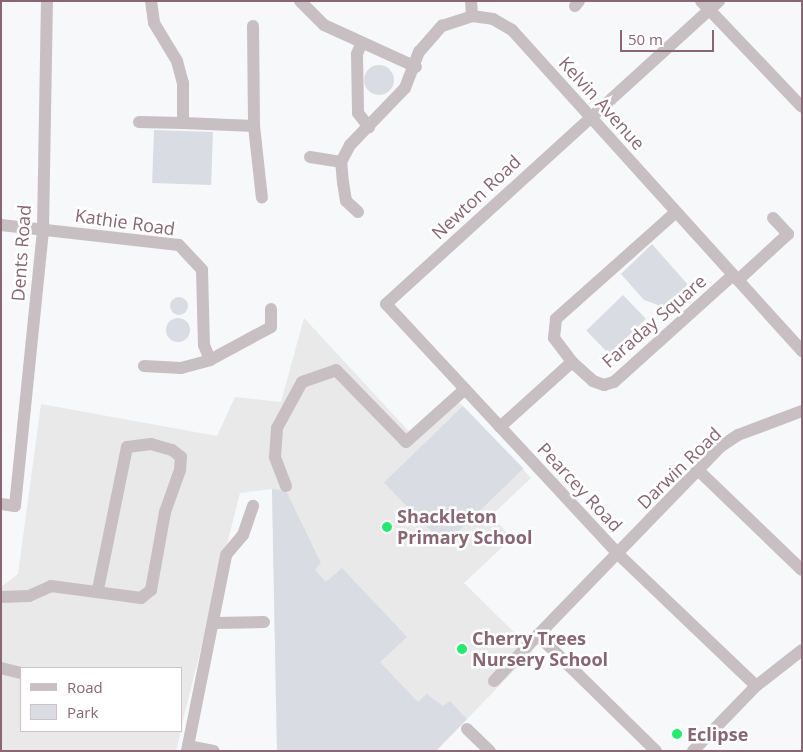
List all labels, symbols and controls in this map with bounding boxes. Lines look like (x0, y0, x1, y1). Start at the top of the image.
scale bar (623, 20, 717, 52)
text: 50 m (628, 29, 663, 49)
street label: Kelvin Avenue (555, 52, 649, 154)
street label: Newton Road (427, 150, 525, 244)
street label: Dents Road (7, 204, 35, 302)
street label: Kathie Road (74, 204, 176, 240)
street label: Faraday Square (598, 270, 710, 372)
street label: Darwin Road (633, 423, 725, 513)
street label: Pearcey Road (533, 438, 627, 536)
place label: Shackleton Primary School (397, 506, 532, 548)
marker: Shackleton Primary School (381, 521, 393, 533)
place label: Cherry Trees Nursery School (472, 628, 608, 670)
marker: Cherry Trees Nursery School (456, 643, 468, 655)
legend (20, 667, 182, 732)
text: Road (67, 677, 103, 697)
text: Park (67, 702, 98, 722)
place label: Eclipse (687, 723, 748, 745)
marker: Eclipse (671, 728, 683, 740)

